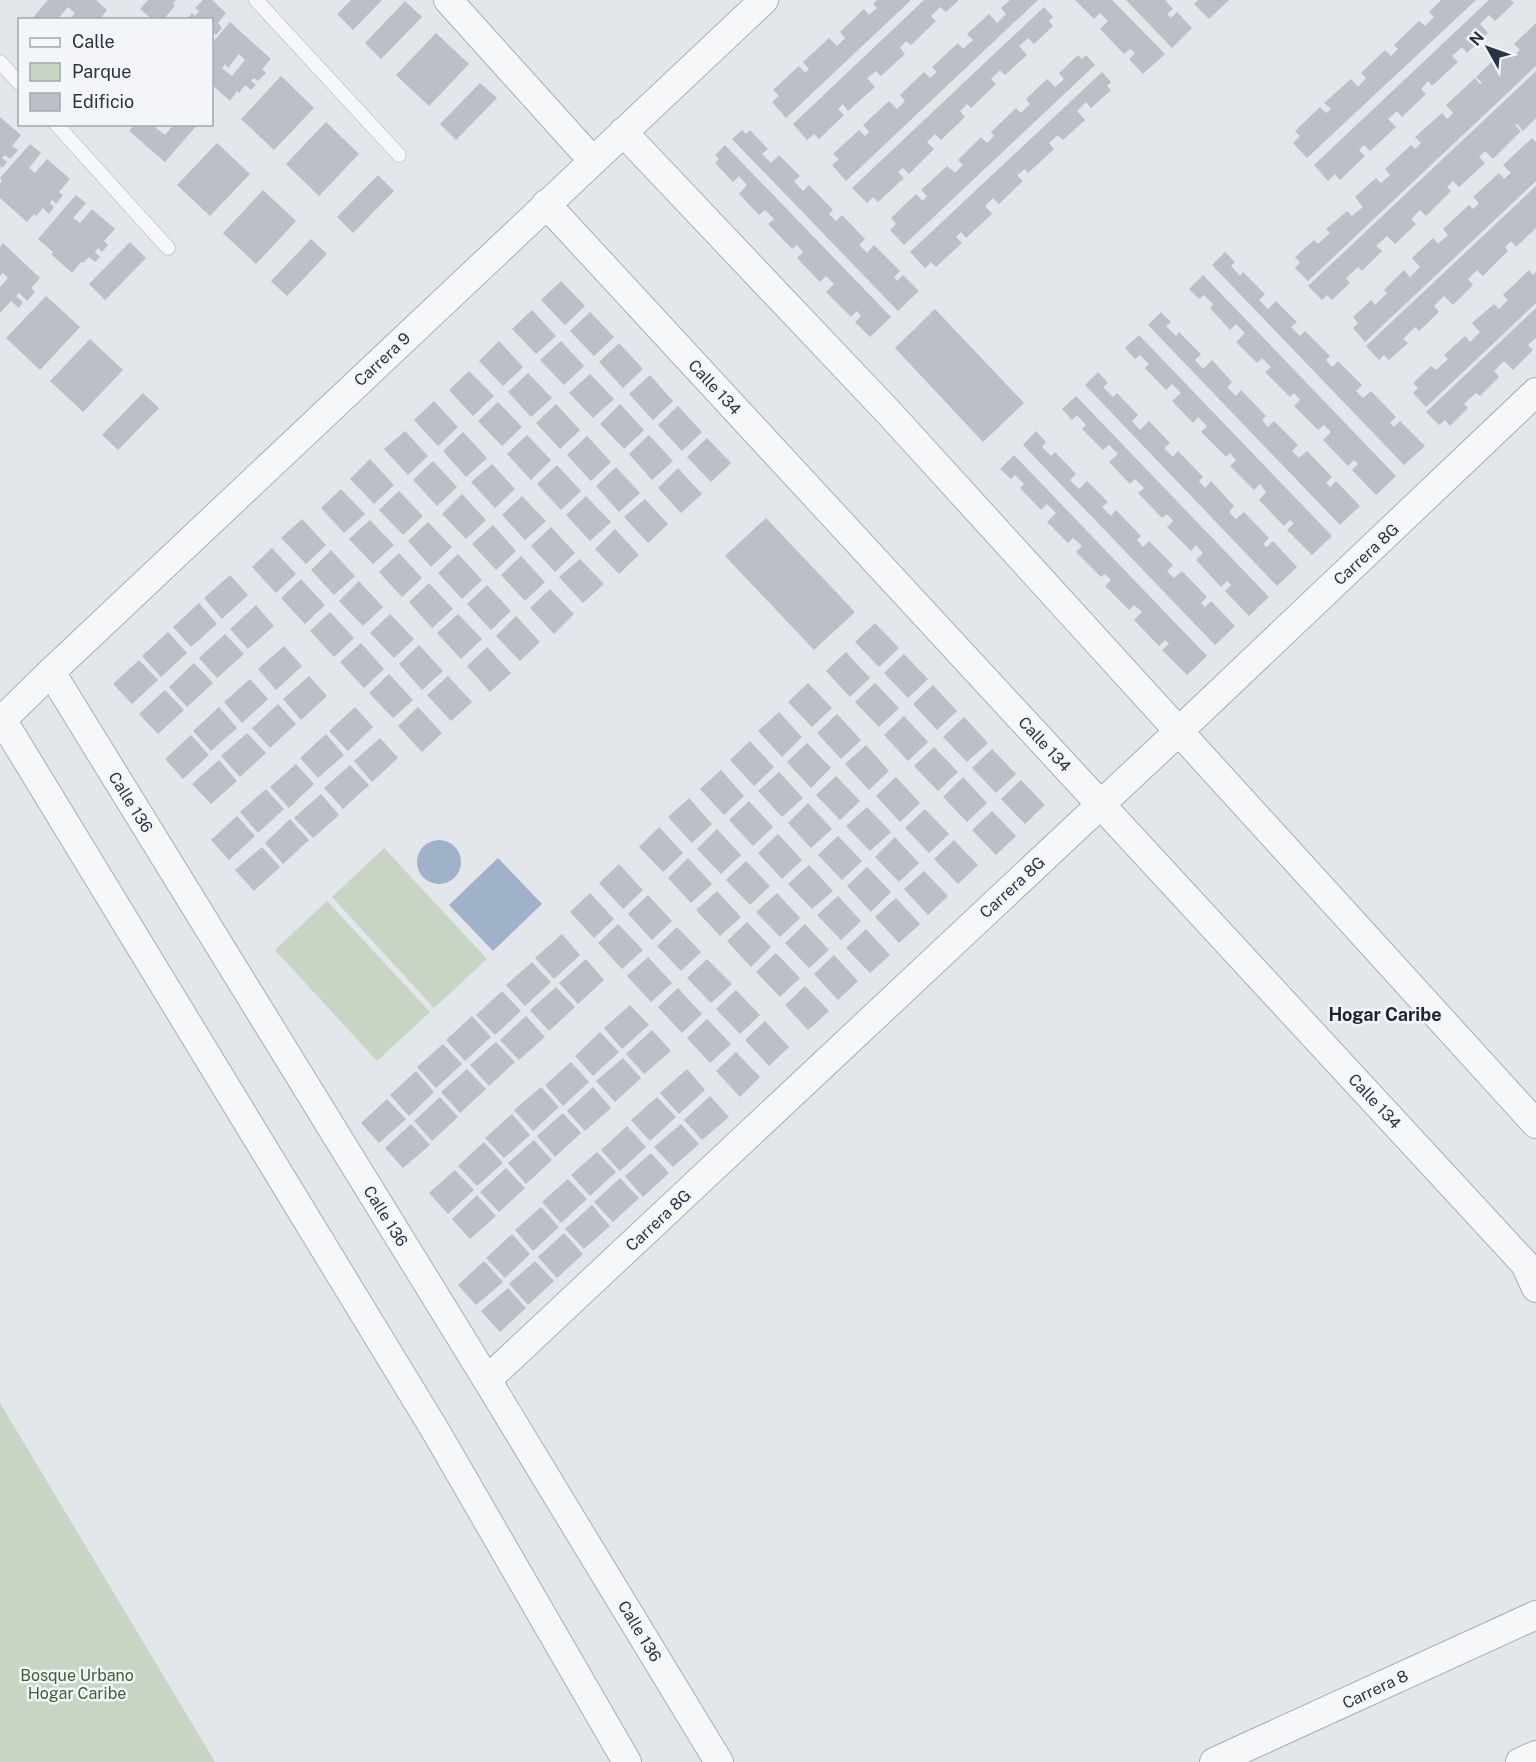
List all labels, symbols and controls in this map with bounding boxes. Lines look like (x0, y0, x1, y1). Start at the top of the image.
legend (18, 18, 213, 126)
north arrow (1458, 18, 1518, 78)
text: N (1466, 28, 1488, 50)
text: Calle (72, 31, 115, 52)
text: Parque (72, 61, 132, 82)
text: Edificio (72, 91, 134, 112)
street label: Carrera 9 (350, 329, 414, 390)
street label: Calle 134 (684, 356, 745, 419)
street label: Carrera 8G (1330, 519, 1403, 589)
street label: Calle 134 (1014, 713, 1075, 776)
street label: Calle 136 (104, 768, 157, 836)
street label: Carrera 8G (976, 852, 1049, 922)
district label: Hogar Caribe (1328, 1004, 1442, 1025)
street label: Calle 134 (1344, 1070, 1405, 1133)
street label: Calle 136 (359, 1182, 412, 1250)
street label: Carrera 8G (622, 1185, 695, 1255)
street label: Calle 136 (614, 1597, 665, 1665)
park label: Bosque Urbano Hogar Caribe (20, 1666, 134, 1703)
street label: Carrera 8 (1339, 1666, 1411, 1713)

